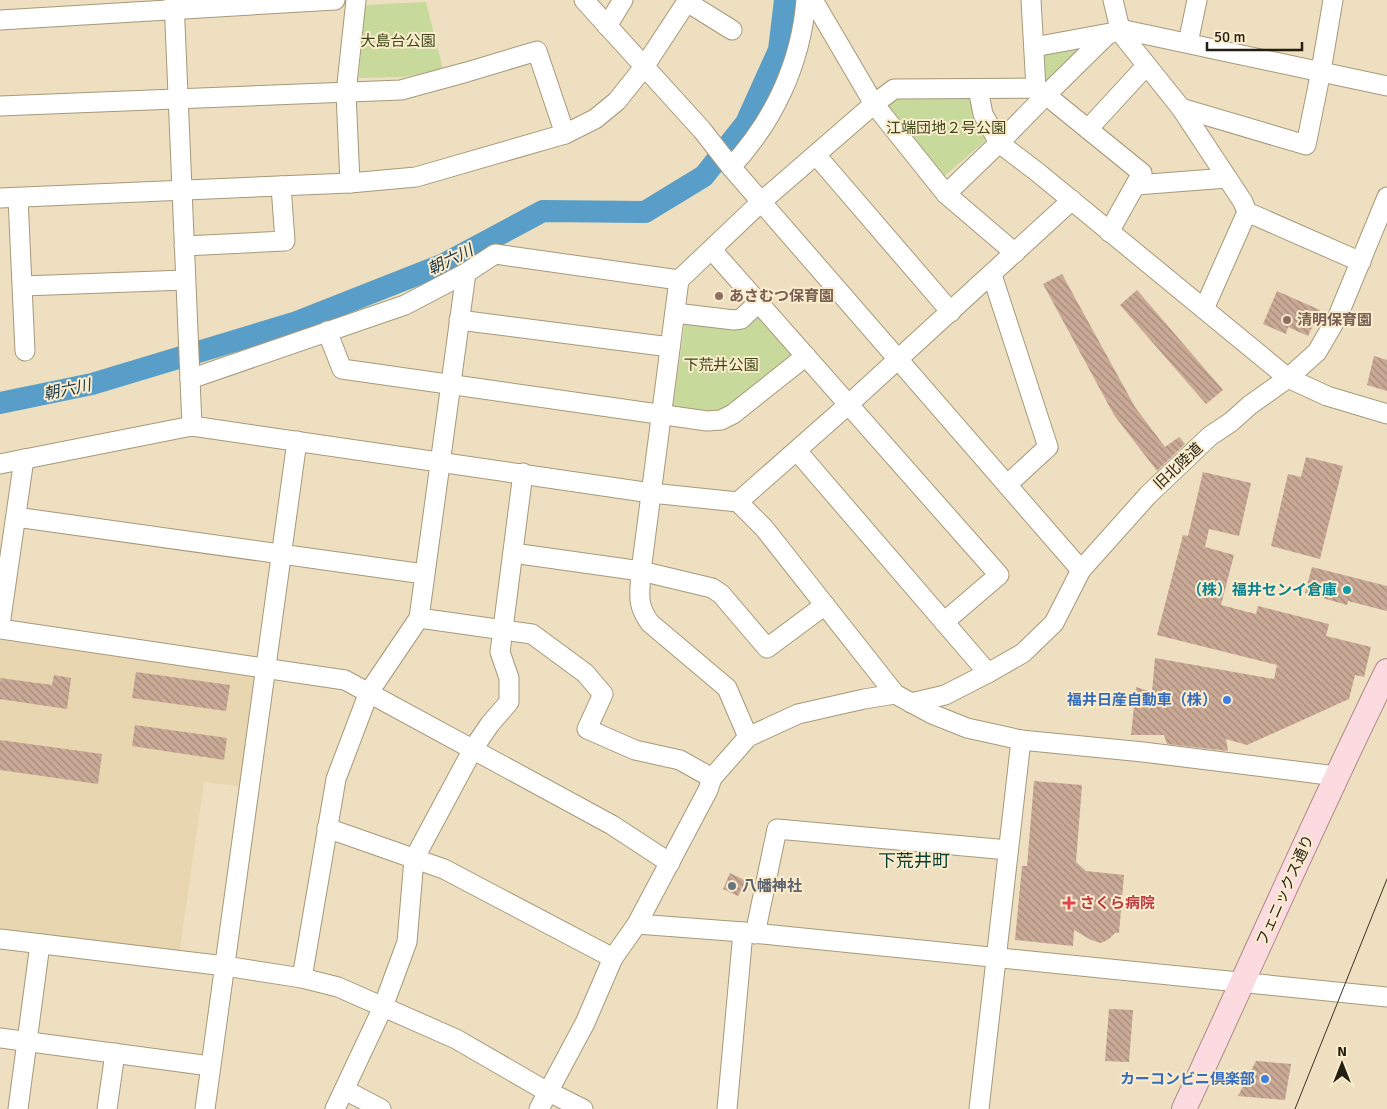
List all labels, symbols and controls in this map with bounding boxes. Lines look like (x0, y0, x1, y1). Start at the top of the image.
scale bar (1207, 20, 1302, 52)
text: 50 m (1214, 28, 1245, 46)
park label: 大島台公園 (360, 32, 436, 50)
park label: 江端団地２号公園 (886, 119, 1006, 137)
water label: 朝六川 (424, 240, 478, 279)
place label: あさむつ保育園 (729, 287, 834, 305)
marker: あさむつ保育園 (713, 290, 725, 302)
place label: 清明保育園 (1297, 311, 1372, 329)
marker: 清明保育園 (1281, 314, 1293, 326)
park label: 下荒井公園 (683, 356, 759, 374)
water label: 朝六川 (42, 375, 95, 405)
street label: 旧北陸道 (1150, 439, 1206, 493)
place label: （株）福井センイ倉庫 (1187, 581, 1337, 599)
marker: （株）福井センイ倉庫 (1341, 584, 1353, 596)
place label: 福井日産自動車（株） (1066, 691, 1217, 709)
marker: 福井日産自動車（株） (1221, 694, 1233, 706)
street label: フェニックス通り (1252, 832, 1318, 948)
district label: 下荒井町 (878, 850, 950, 872)
place label: 八幡神社 (742, 877, 802, 895)
marker: 八幡神社 (726, 880, 738, 892)
place label: さくら病院 (1080, 894, 1155, 912)
marker: さくら病院 (1062, 896, 1076, 910)
north arrow (1317, 1039, 1367, 1089)
text: N (1337, 1043, 1347, 1060)
place label: カーコンビニ倶楽部 (1120, 1070, 1255, 1088)
marker: カーコンビニ倶楽部 (1259, 1073, 1271, 1085)

